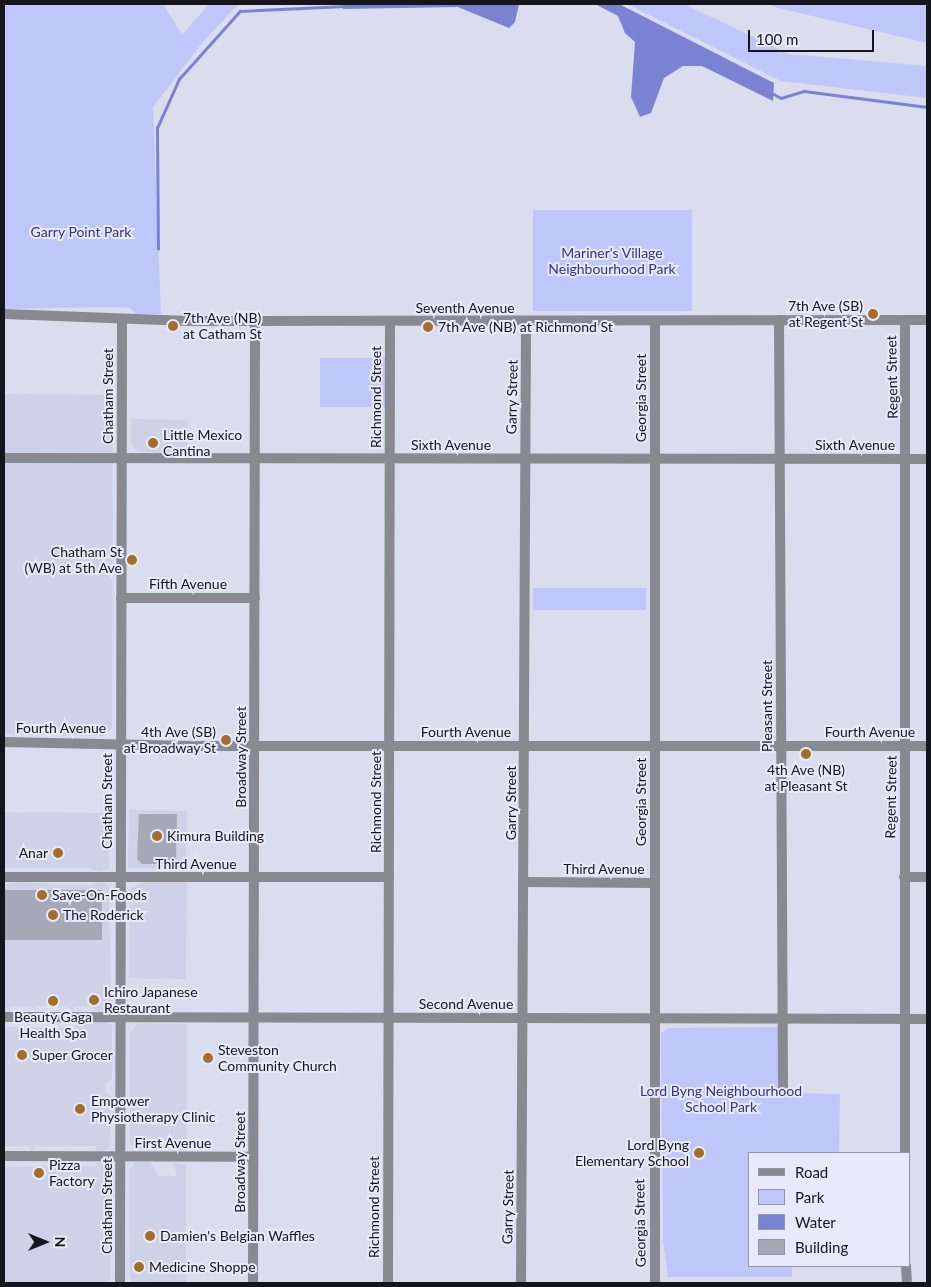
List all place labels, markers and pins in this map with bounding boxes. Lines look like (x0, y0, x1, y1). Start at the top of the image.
place label: 7th Ave (SB) at Regent St (787, 298, 863, 331)
marker: 7th Ave (SB) at Regent St (867, 308, 879, 320)
place label: 7th Ave (NB) at Catham St (183, 310, 262, 342)
place label: 7th Ave (NB) at Richmond St (438, 319, 613, 335)
marker: 7th Ave (NB) at Catham St (167, 320, 179, 332)
marker: 7th Ave (NB) at Richmond St (422, 321, 434, 333)
place label: Little Mexico Cantina (163, 427, 242, 460)
marker: Little Mexico Cantina (147, 437, 159, 449)
place label: Chatham St (WB) at 5th Ave (24, 544, 122, 576)
marker: Chatham St (WB) at 5th Ave (126, 554, 138, 566)
place label: 4th Ave (SB) at Broadway St (123, 724, 216, 756)
marker: 4th Ave (SB) at Broadway St (220, 734, 232, 746)
marker: 4th Ave (NB) at Pleasant St (800, 748, 812, 760)
place label: 4th Ave (NB) at Pleasant St (764, 762, 848, 794)
place label: Kimura Building (167, 828, 264, 844)
marker: Kimura Building (151, 830, 163, 842)
place label: Anar (19, 845, 48, 861)
marker: Anar (52, 847, 64, 859)
place label: Save-On-Foods (52, 887, 147, 903)
marker: Save-On-Foods (36, 889, 48, 901)
place label: The Roderick (63, 907, 144, 923)
marker: The Roderick (47, 909, 59, 921)
place label: Ichiro Japanese Restaurant (104, 984, 198, 1016)
marker: Ichiro Japanese Restaurant (88, 994, 100, 1006)
marker: Beauty Gaga Health Spa (47, 995, 59, 1007)
place label: Beauty Gaga Health Spa (14, 1009, 92, 1042)
place label: Steveston Community Church (218, 1042, 337, 1074)
place label: Super Grocer (32, 1047, 113, 1063)
marker: Super Grocer (16, 1049, 28, 1061)
marker: Steveston Community Church (202, 1052, 214, 1064)
place label: Empower Physiotherapy Clinic (91, 1093, 216, 1126)
marker: Empower Physiotherapy Clinic (73, 1102, 87, 1116)
place label: Lord Byng Elementary School (575, 1137, 689, 1170)
marker: Lord Byng Elementary School (693, 1147, 705, 1159)
place label: Pizza Factory (49, 1157, 95, 1190)
marker: Pizza Factory (33, 1167, 45, 1179)
place label: Damien's Belgian Waffles (160, 1228, 315, 1244)
marker: Damien's Belgian Waffles (144, 1230, 156, 1242)
place label: Medicine Shoppe (149, 1259, 256, 1275)
marker: Medicine Shoppe (133, 1261, 145, 1273)

